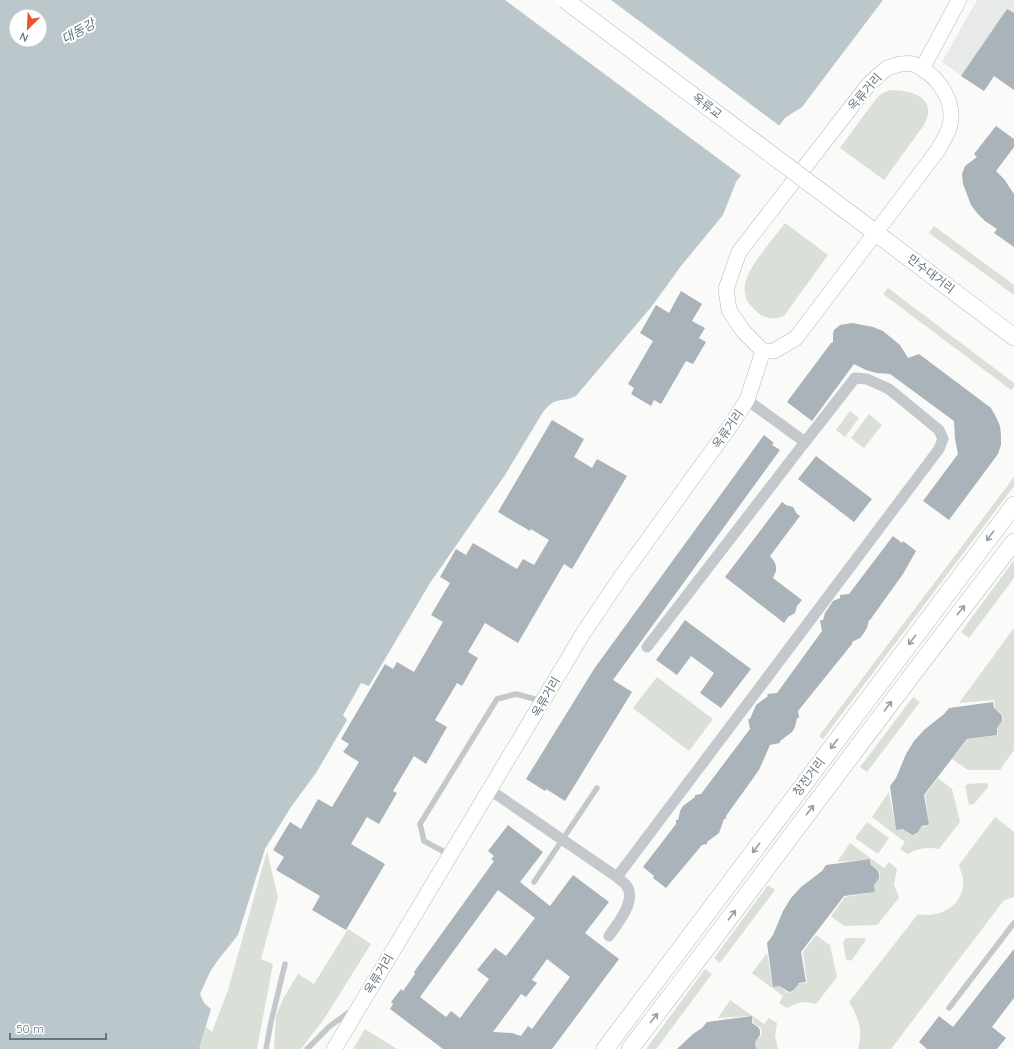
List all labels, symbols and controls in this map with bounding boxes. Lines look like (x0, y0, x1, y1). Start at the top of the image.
north arrow (8, 8, 48, 48)
water label: 대동강 (58, 14, 99, 47)
text: N (17, 29, 30, 45)
street label: 옥류거리 (844, 70, 885, 113)
street label: 옥류교 (690, 90, 725, 122)
street label: 만수대거리 (905, 251, 958, 296)
street label: 옥류거리 (709, 406, 746, 451)
one-way arrow (986, 531, 995, 542)
one-way arrow (957, 605, 965, 616)
one-way arrow (908, 634, 916, 645)
street label: 옥류거리 (528, 674, 563, 720)
one-way arrow (884, 701, 892, 712)
one-way arrow (830, 738, 838, 749)
street label: 창전거리 (789, 755, 828, 799)
one-way arrow (806, 805, 814, 816)
one-way arrow (752, 842, 760, 853)
one-way arrow (728, 909, 737, 920)
street label: 옥류거리 (361, 951, 396, 997)
one-way arrow (649, 1013, 658, 1024)
scale bar (10, 1015, 106, 1041)
text: 50 m (16, 1021, 44, 1036)

